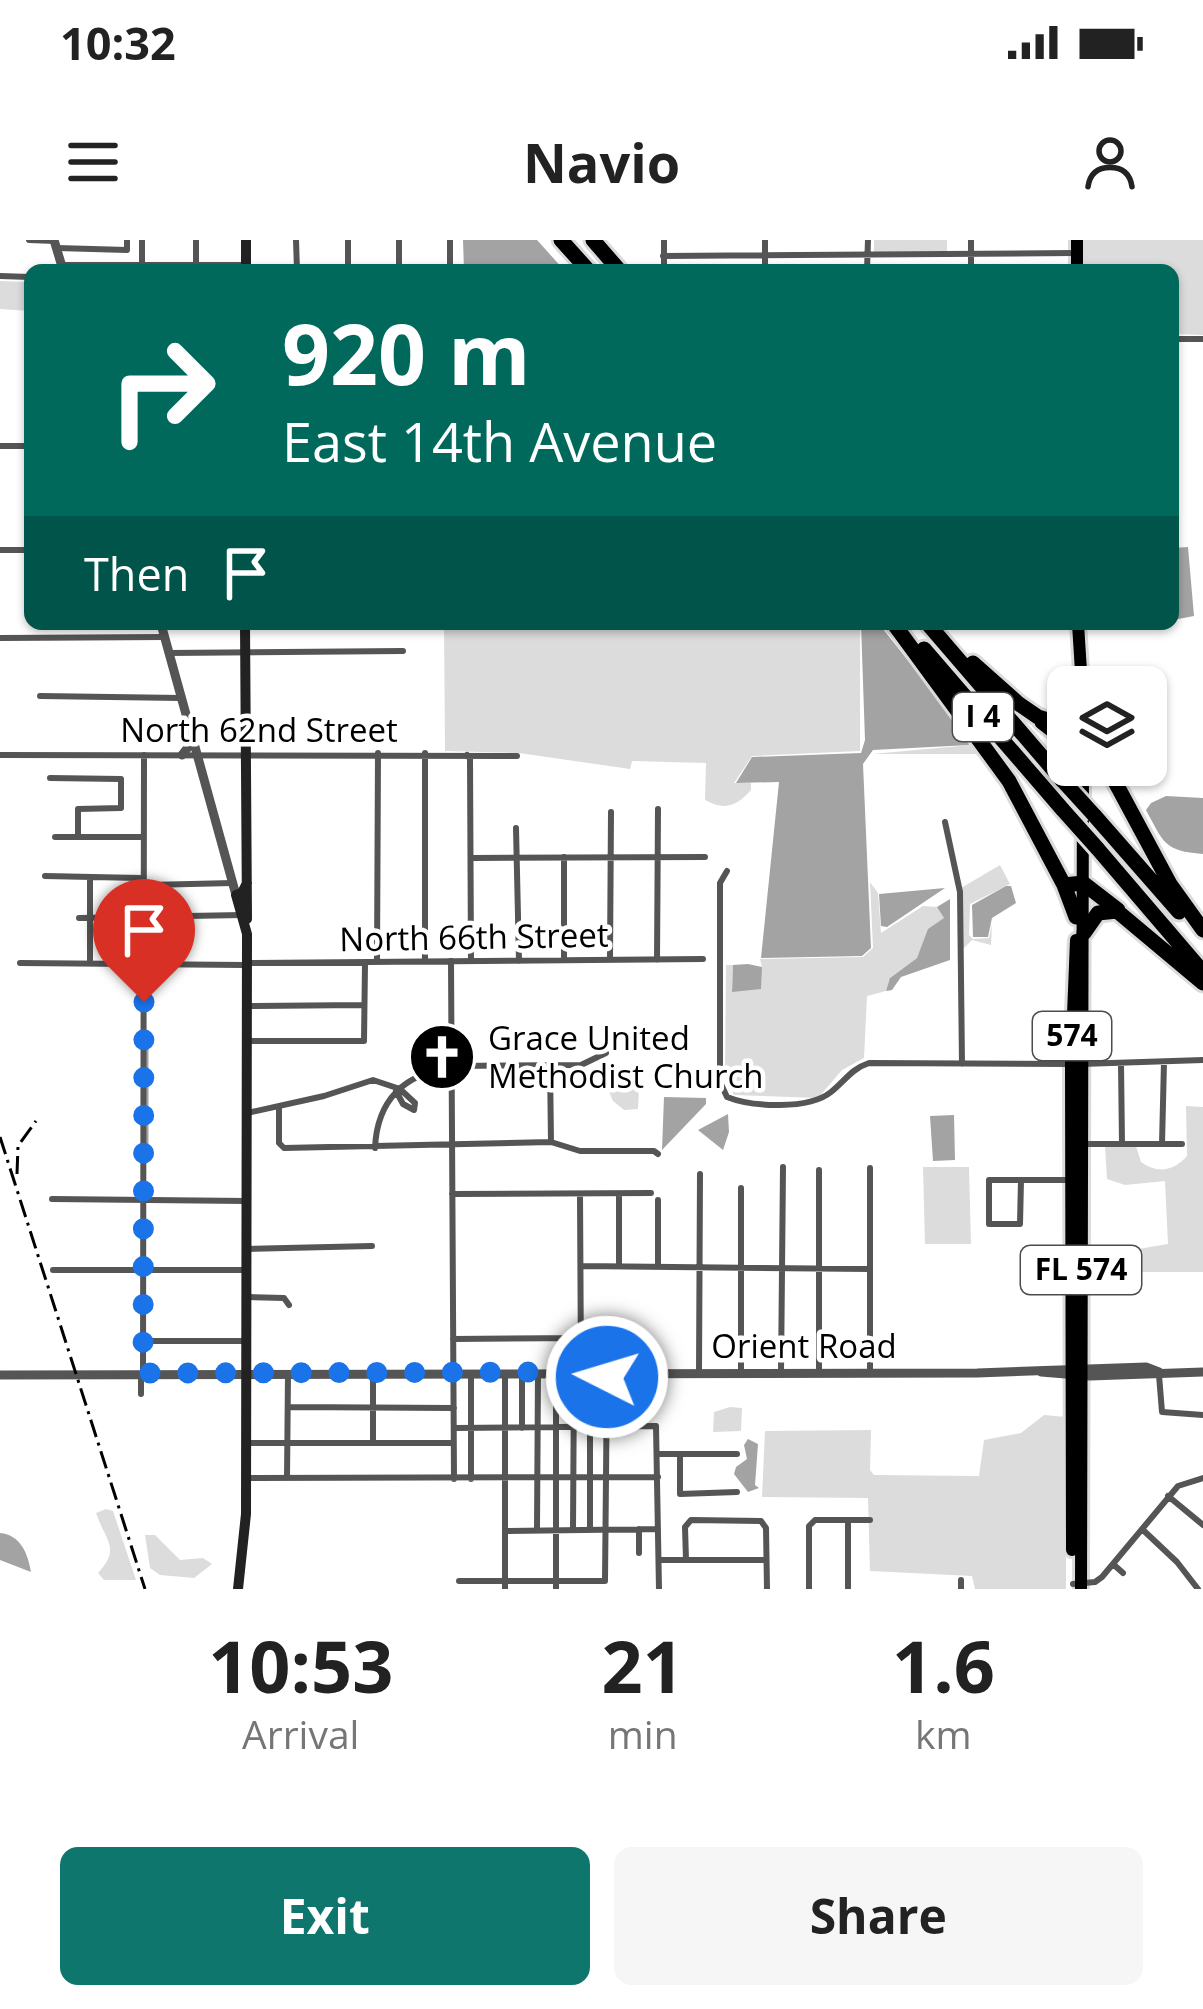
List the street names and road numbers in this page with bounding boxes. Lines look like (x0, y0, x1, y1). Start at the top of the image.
road number: I 4 (953, 693, 1013, 741)
street label: North 62nd Street (120, 707, 398, 752)
street label: North 66th Street (339, 912, 609, 961)
road number: 574 (1033, 1012, 1111, 1060)
road number: FL 574 (1021, 1246, 1141, 1294)
street label: Orient Road (711, 1323, 897, 1368)

